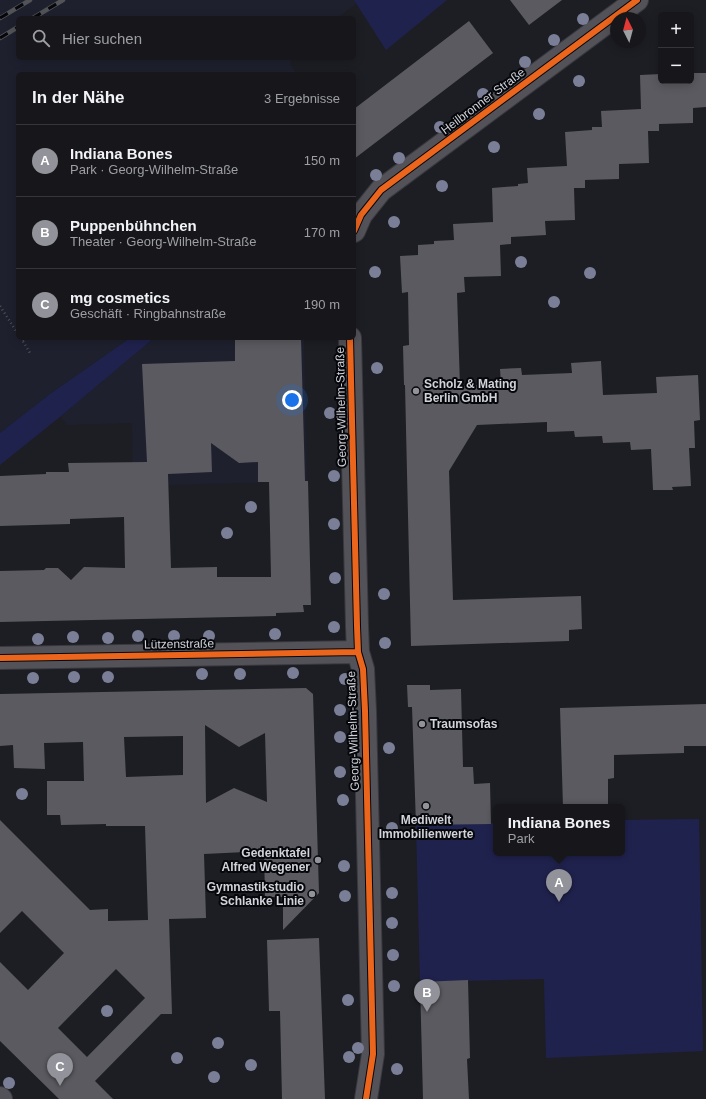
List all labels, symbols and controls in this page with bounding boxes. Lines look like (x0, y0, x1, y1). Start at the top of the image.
north arrow (610, 12, 646, 48)
map controls (658, 12, 694, 84)
button: + (658, 12, 694, 48)
search box (16, 16, 356, 60)
icon: search (30, 27, 52, 49)
text: Hier suchen (62, 30, 142, 47)
button: − (658, 48, 694, 84)
street label: Heilbronner Straße (438, 65, 528, 137)
text: In der Nähe (32, 88, 125, 107)
text: 3 Ergebnisse (264, 91, 340, 106)
text: Indiana Bones (70, 145, 173, 162)
text: A (40, 153, 50, 168)
text: 150 m (304, 153, 340, 168)
text: Park · Georg-Wilhelm-Straße (70, 162, 238, 177)
text: Puppenbühnchen (70, 217, 197, 234)
text: B (40, 225, 50, 240)
text: 170 m (304, 225, 340, 240)
text: Theater · Georg-Wilhelm-Straße (70, 234, 256, 249)
text: mg cosmetics (70, 289, 170, 306)
text: C (40, 297, 50, 312)
text: 190 m (304, 297, 340, 312)
text: Geschäft · Ringbahnstraße (70, 306, 226, 321)
street label: Georg-Wilhelm-Straße (333, 347, 349, 467)
place label: Scholz & Mating Berlin GmbH (424, 377, 517, 405)
marker: Scholz & Mating Berlin GmbH (411, 386, 421, 396)
your location (282, 390, 302, 410)
street label: Lützenstraße (144, 636, 214, 652)
street label: Georg-Wilhelm-Straße (344, 670, 362, 791)
place label: Traumsofas (430, 717, 498, 731)
marker: Traumsofas (417, 719, 427, 729)
marker: Mediwelt Immobilienwerte (421, 801, 431, 811)
popup (493, 804, 625, 856)
place label: Mediwelt Immobilienwerte (379, 813, 474, 841)
text: Indiana Bones (508, 814, 610, 831)
text: Park (508, 831, 534, 846)
place label: Gedenktafel Alfred Wegener (222, 846, 310, 874)
marker: Gedenktafel Alfred Wegener (313, 855, 323, 865)
pin: A (546, 869, 572, 902)
place label: Gymnastikstudio Schlanke Linie (207, 880, 304, 908)
marker: Gymnastikstudio Schlanke Linie (307, 889, 317, 899)
pin: B (414, 979, 440, 1012)
pin: C (47, 1053, 73, 1086)

